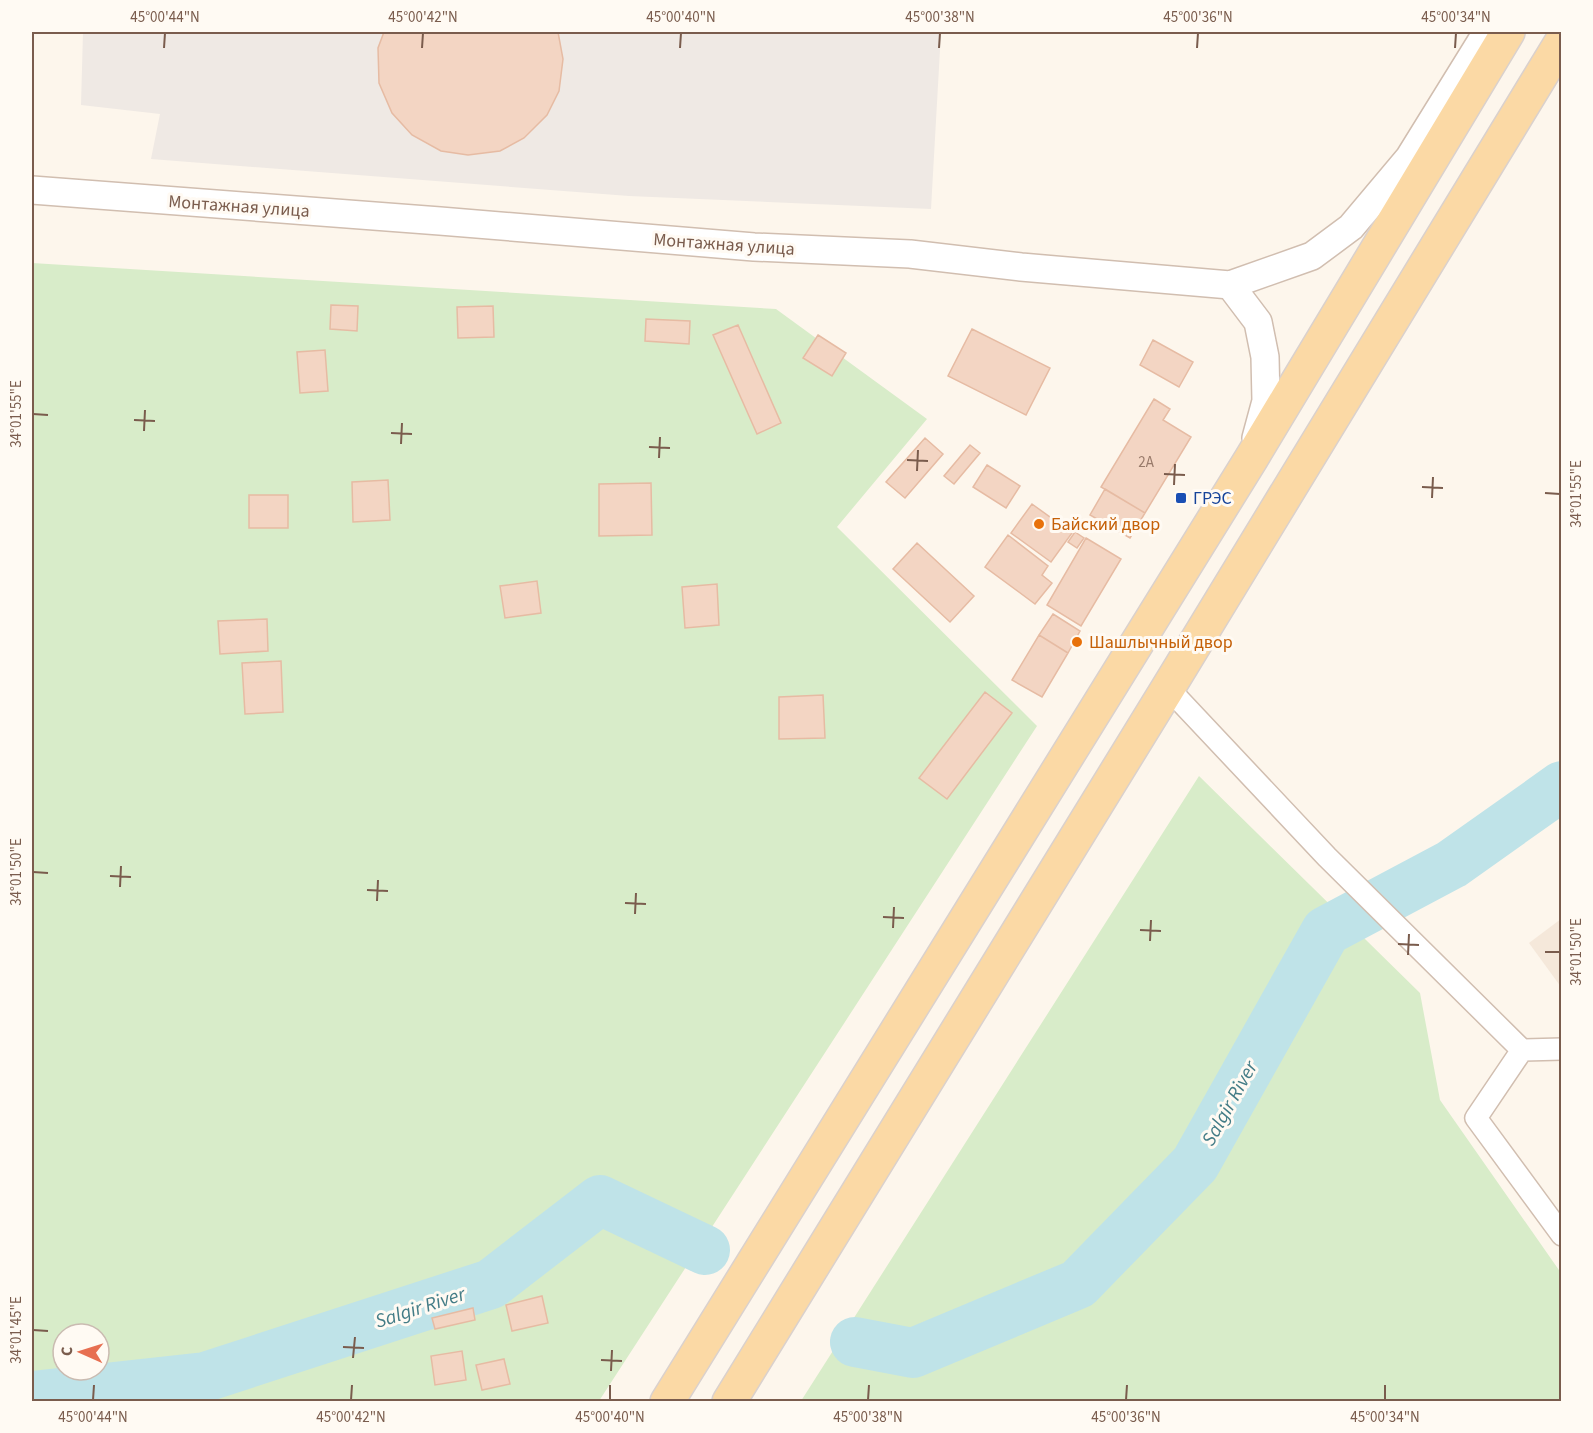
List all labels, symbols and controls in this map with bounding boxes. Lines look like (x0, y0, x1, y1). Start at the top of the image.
text: 45°00'44"N (130, 7, 200, 28)
text: 45°00'42"N (388, 7, 458, 28)
text: 45°00'40"N (646, 7, 716, 28)
text: 45°00'38"N (905, 7, 975, 28)
text: 45°00'36"N (1163, 7, 1233, 28)
text: 45°00'34"N (1421, 7, 1491, 28)
street label: Монтажная улица (167, 189, 310, 224)
street label: Монтажная улица (652, 227, 795, 262)
text: 34°01'55"E (6, 380, 27, 448)
house number: 2А (1138, 452, 1155, 473)
text: 34°01'55"E (1566, 460, 1587, 528)
place label: ГРЭС (1193, 486, 1232, 511)
marker: ГРЭС (1174, 491, 1188, 505)
place label: Байский двор (1051, 512, 1160, 537)
marker: Байский двор (1032, 517, 1046, 531)
place label: Шашлычный двор (1089, 630, 1233, 655)
marker: Шашлычный двор (1070, 635, 1084, 649)
text: 34°01'50"E (6, 838, 27, 906)
text: 34°01'50"E (1566, 918, 1587, 986)
water label: Salgir River (1195, 1055, 1265, 1151)
water label: Salgir River (372, 1280, 470, 1336)
text: 34°01'45"E (6, 1296, 27, 1364)
north arrow (51, 1322, 111, 1382)
text: С (56, 1346, 78, 1356)
text: 45°00'44"N (58, 1407, 128, 1428)
text: 45°00'42"N (316, 1407, 386, 1428)
text: 45°00'40"N (575, 1407, 645, 1428)
text: 45°00'38"N (833, 1407, 903, 1428)
text: 45°00'36"N (1091, 1407, 1161, 1428)
text: 45°00'34"N (1350, 1407, 1420, 1428)

